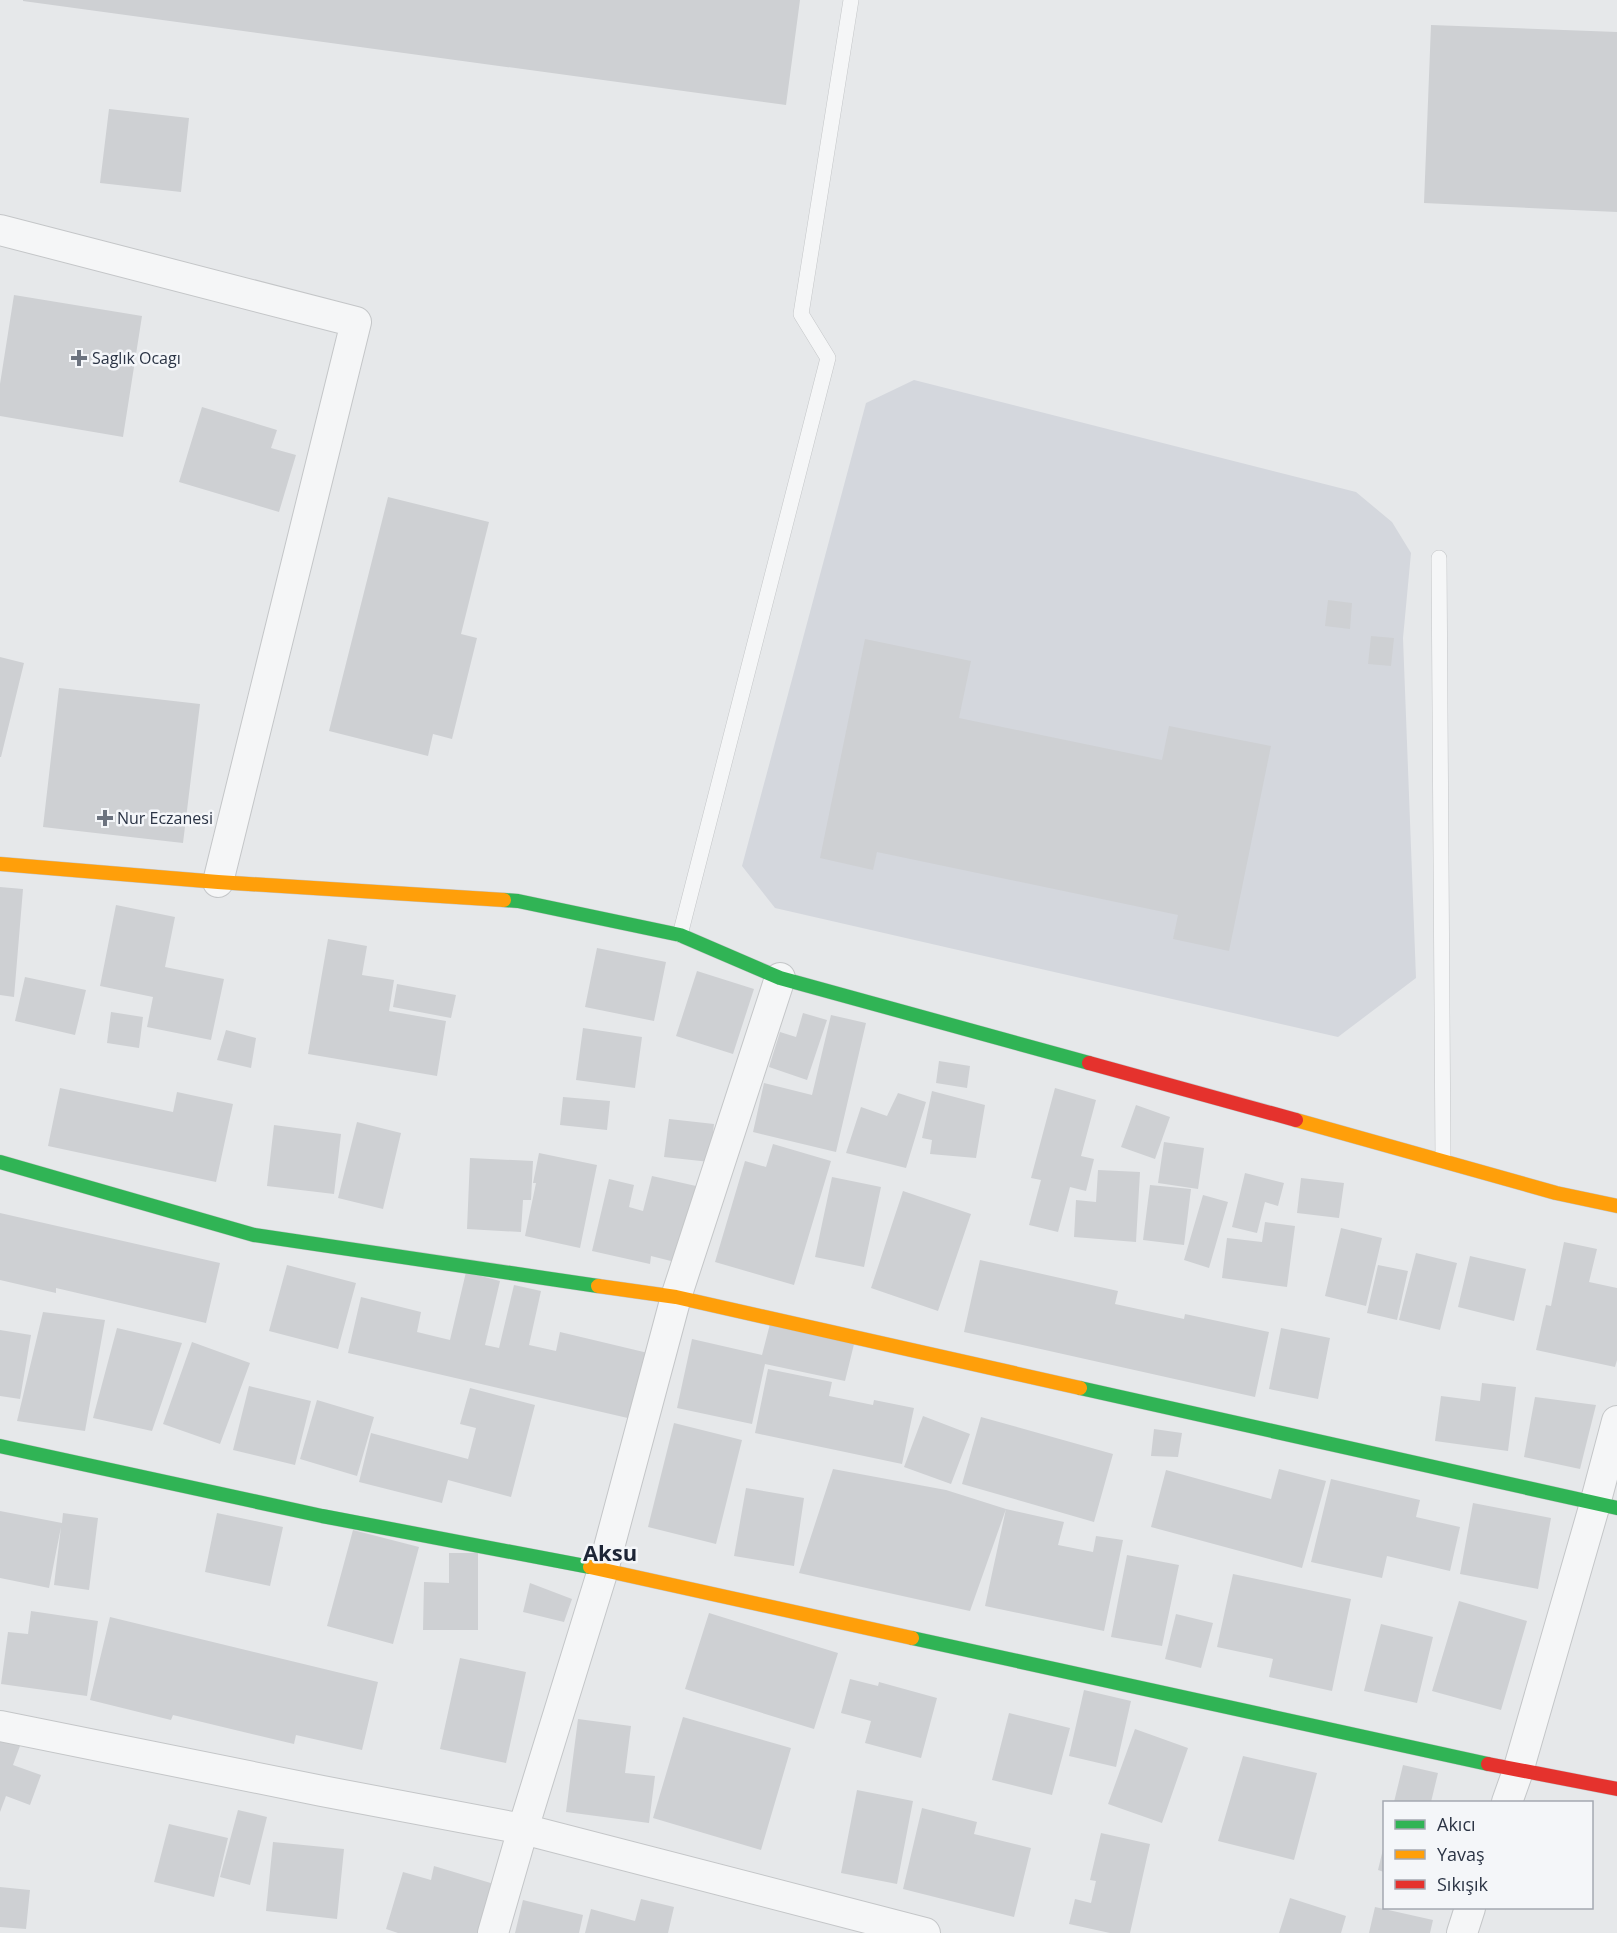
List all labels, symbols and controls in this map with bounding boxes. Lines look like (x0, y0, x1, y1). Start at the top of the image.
place label: Saglık Ocagı (92, 347, 181, 369)
marker: Saglık Ocagı (70, 349, 88, 367)
place label: Nur Eczanesi (117, 807, 213, 829)
marker: Nur Eczanesi (98, 811, 112, 825)
district label: Aksu (583, 1537, 637, 1567)
legend (1383, 1801, 1593, 1909)
text: Akıcı (1437, 1812, 1476, 1836)
text: Yavaş (1437, 1842, 1485, 1866)
text: Sıkışık (1437, 1872, 1489, 1896)

